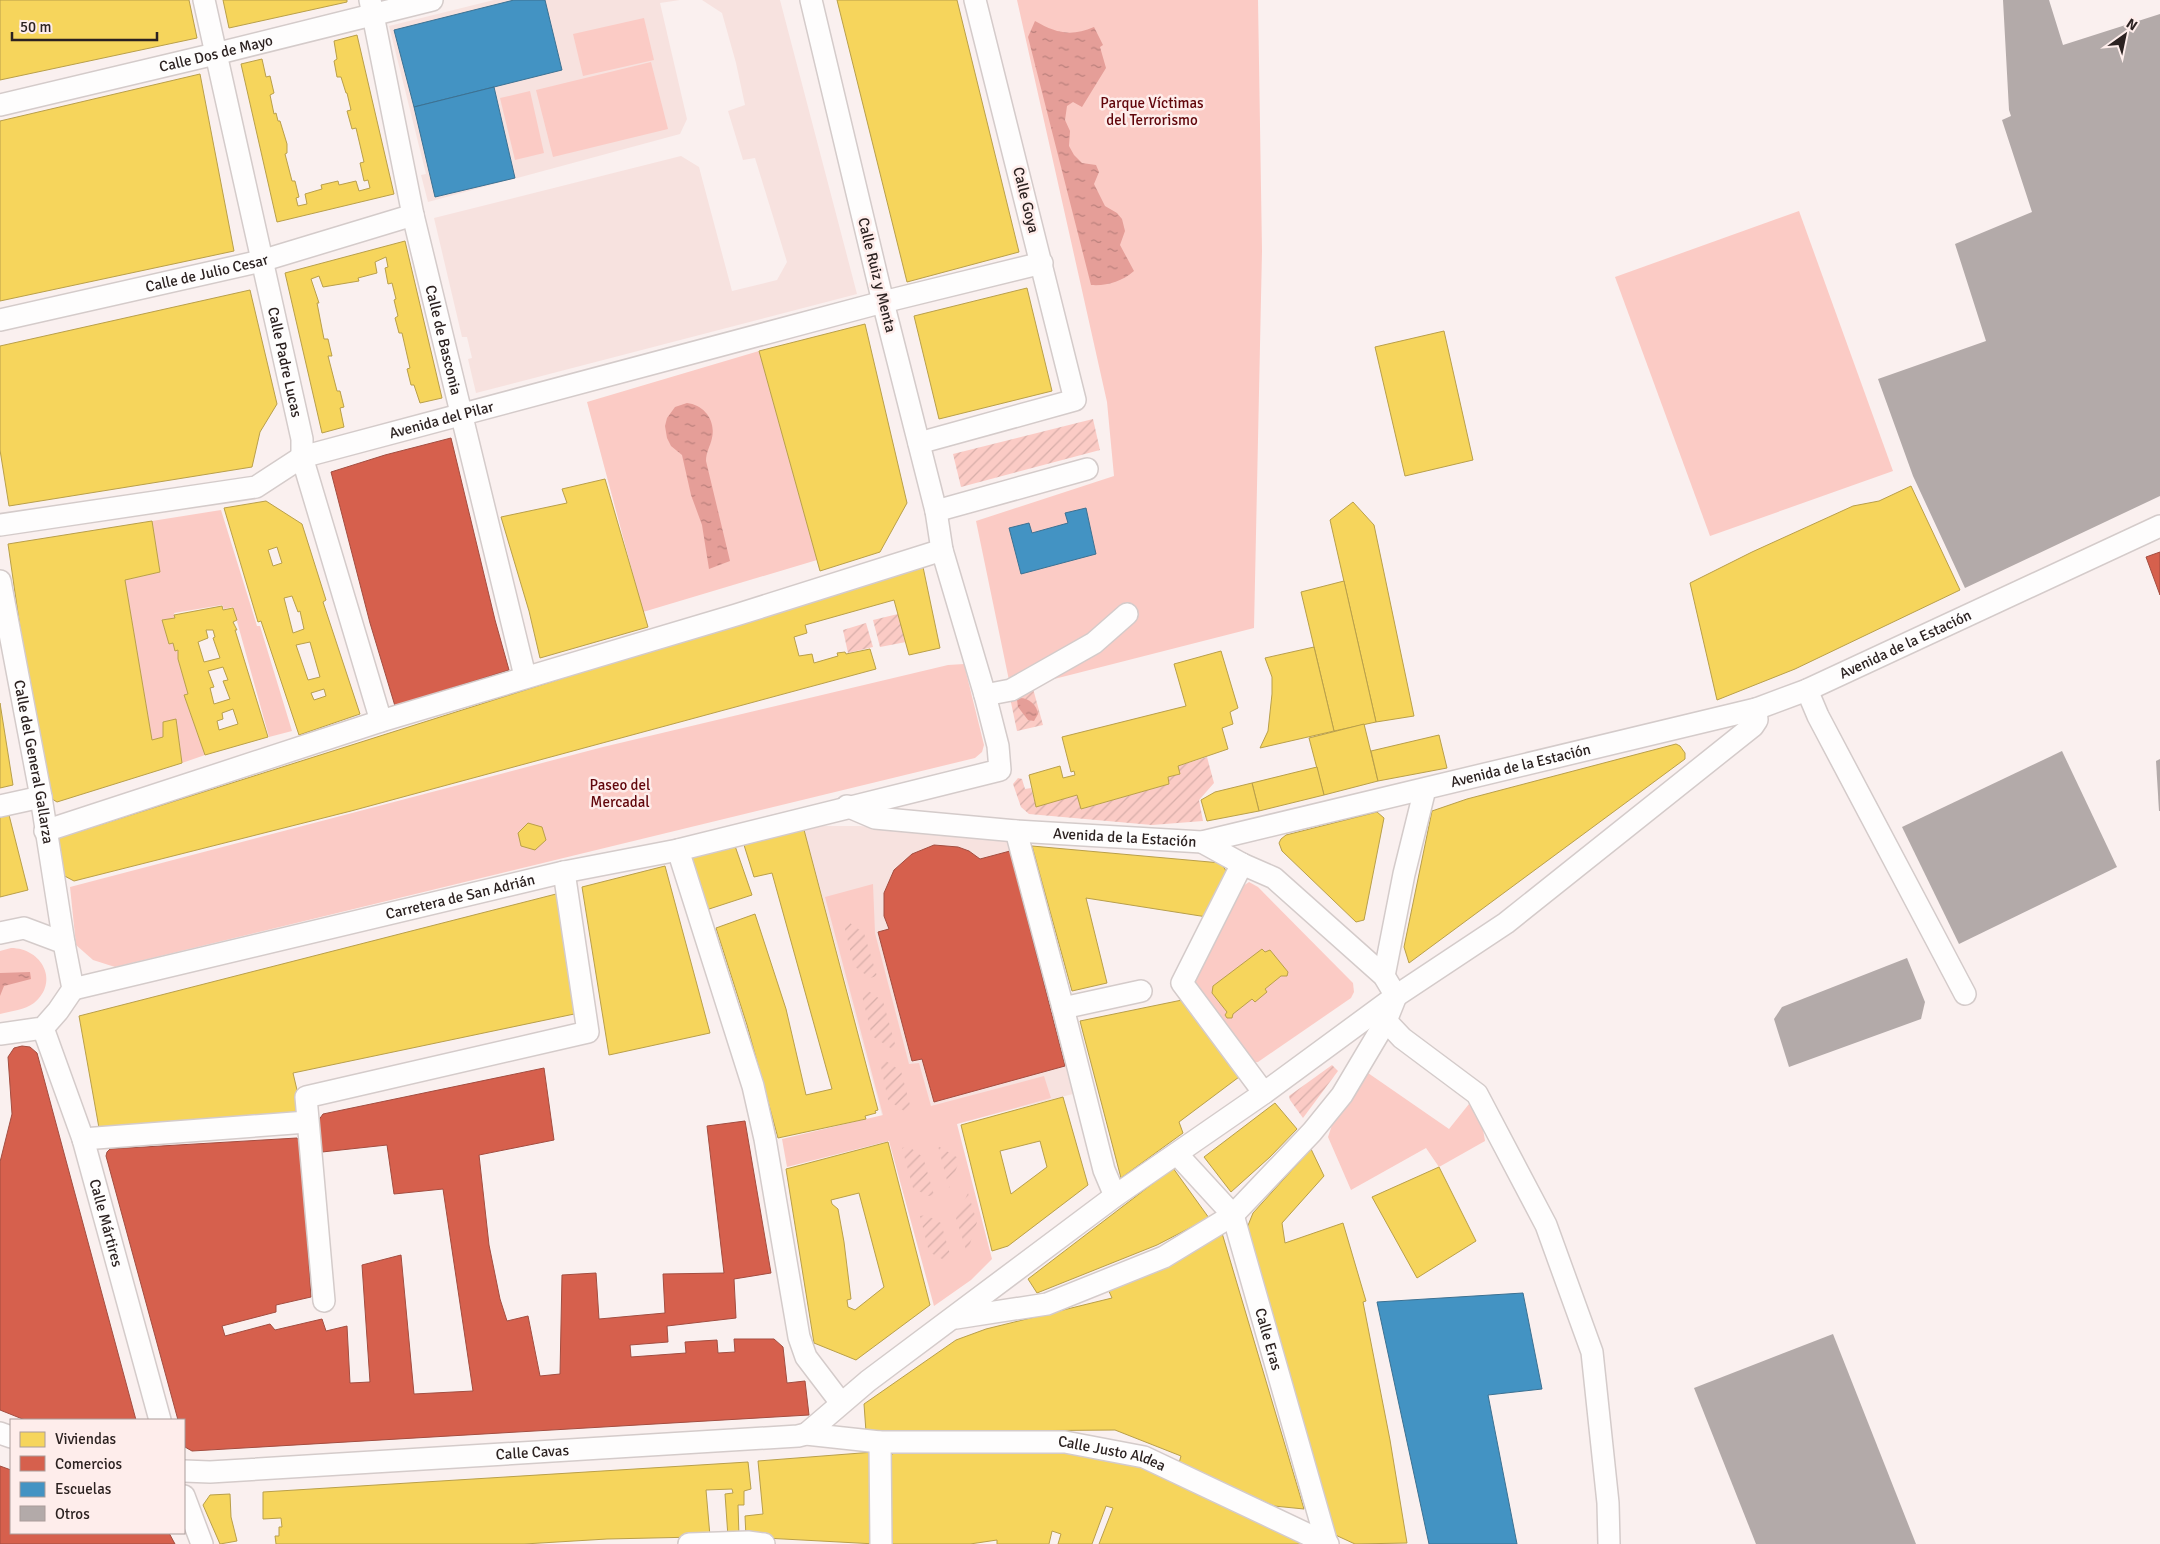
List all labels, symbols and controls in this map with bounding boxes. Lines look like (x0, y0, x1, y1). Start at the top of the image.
scale bar (12, 10, 158, 42)
north arrow (2100, 10, 2150, 60)
text: N (2123, 15, 2141, 34)
text: 50 m (20, 18, 51, 36)
street label: Calle Dos de Mayo (157, 31, 275, 76)
park label: Parque Víctimas del Terrorismo (1100, 94, 1204, 129)
street label: Calle Goya (1009, 165, 1043, 235)
street label: Calle Ruiz y Menta (854, 216, 900, 334)
street label: Calle de Julio Cesar (144, 250, 271, 296)
street label: Calle de Basconia (421, 283, 465, 397)
street label: Calle Padre Lucas (264, 305, 306, 419)
street label: Avenida del Pilar (387, 397, 496, 442)
street label: Avenida de la Estación (1836, 606, 1974, 683)
street label: Calle del General Gallarza (10, 678, 57, 845)
street label: Avenida de la Estación (1449, 740, 1592, 791)
park label: Paseo del Mercadal (590, 776, 650, 811)
street label: Avenida de la Estación (1053, 824, 1197, 851)
street label: Carretera de San Adrián (384, 870, 537, 923)
street label: Calle Mártires (85, 1177, 127, 1269)
street label: Calle Eras (1251, 1306, 1286, 1373)
legend (10, 1419, 185, 1534)
text: Viviendas (55, 1430, 116, 1448)
street label: Calle Justo Aldea (1058, 1433, 1169, 1475)
street label: Calle Cavas (495, 1441, 570, 1463)
text: Comercios (55, 1455, 123, 1473)
text: Escuelas (55, 1480, 112, 1498)
text: Otros (55, 1505, 90, 1523)

